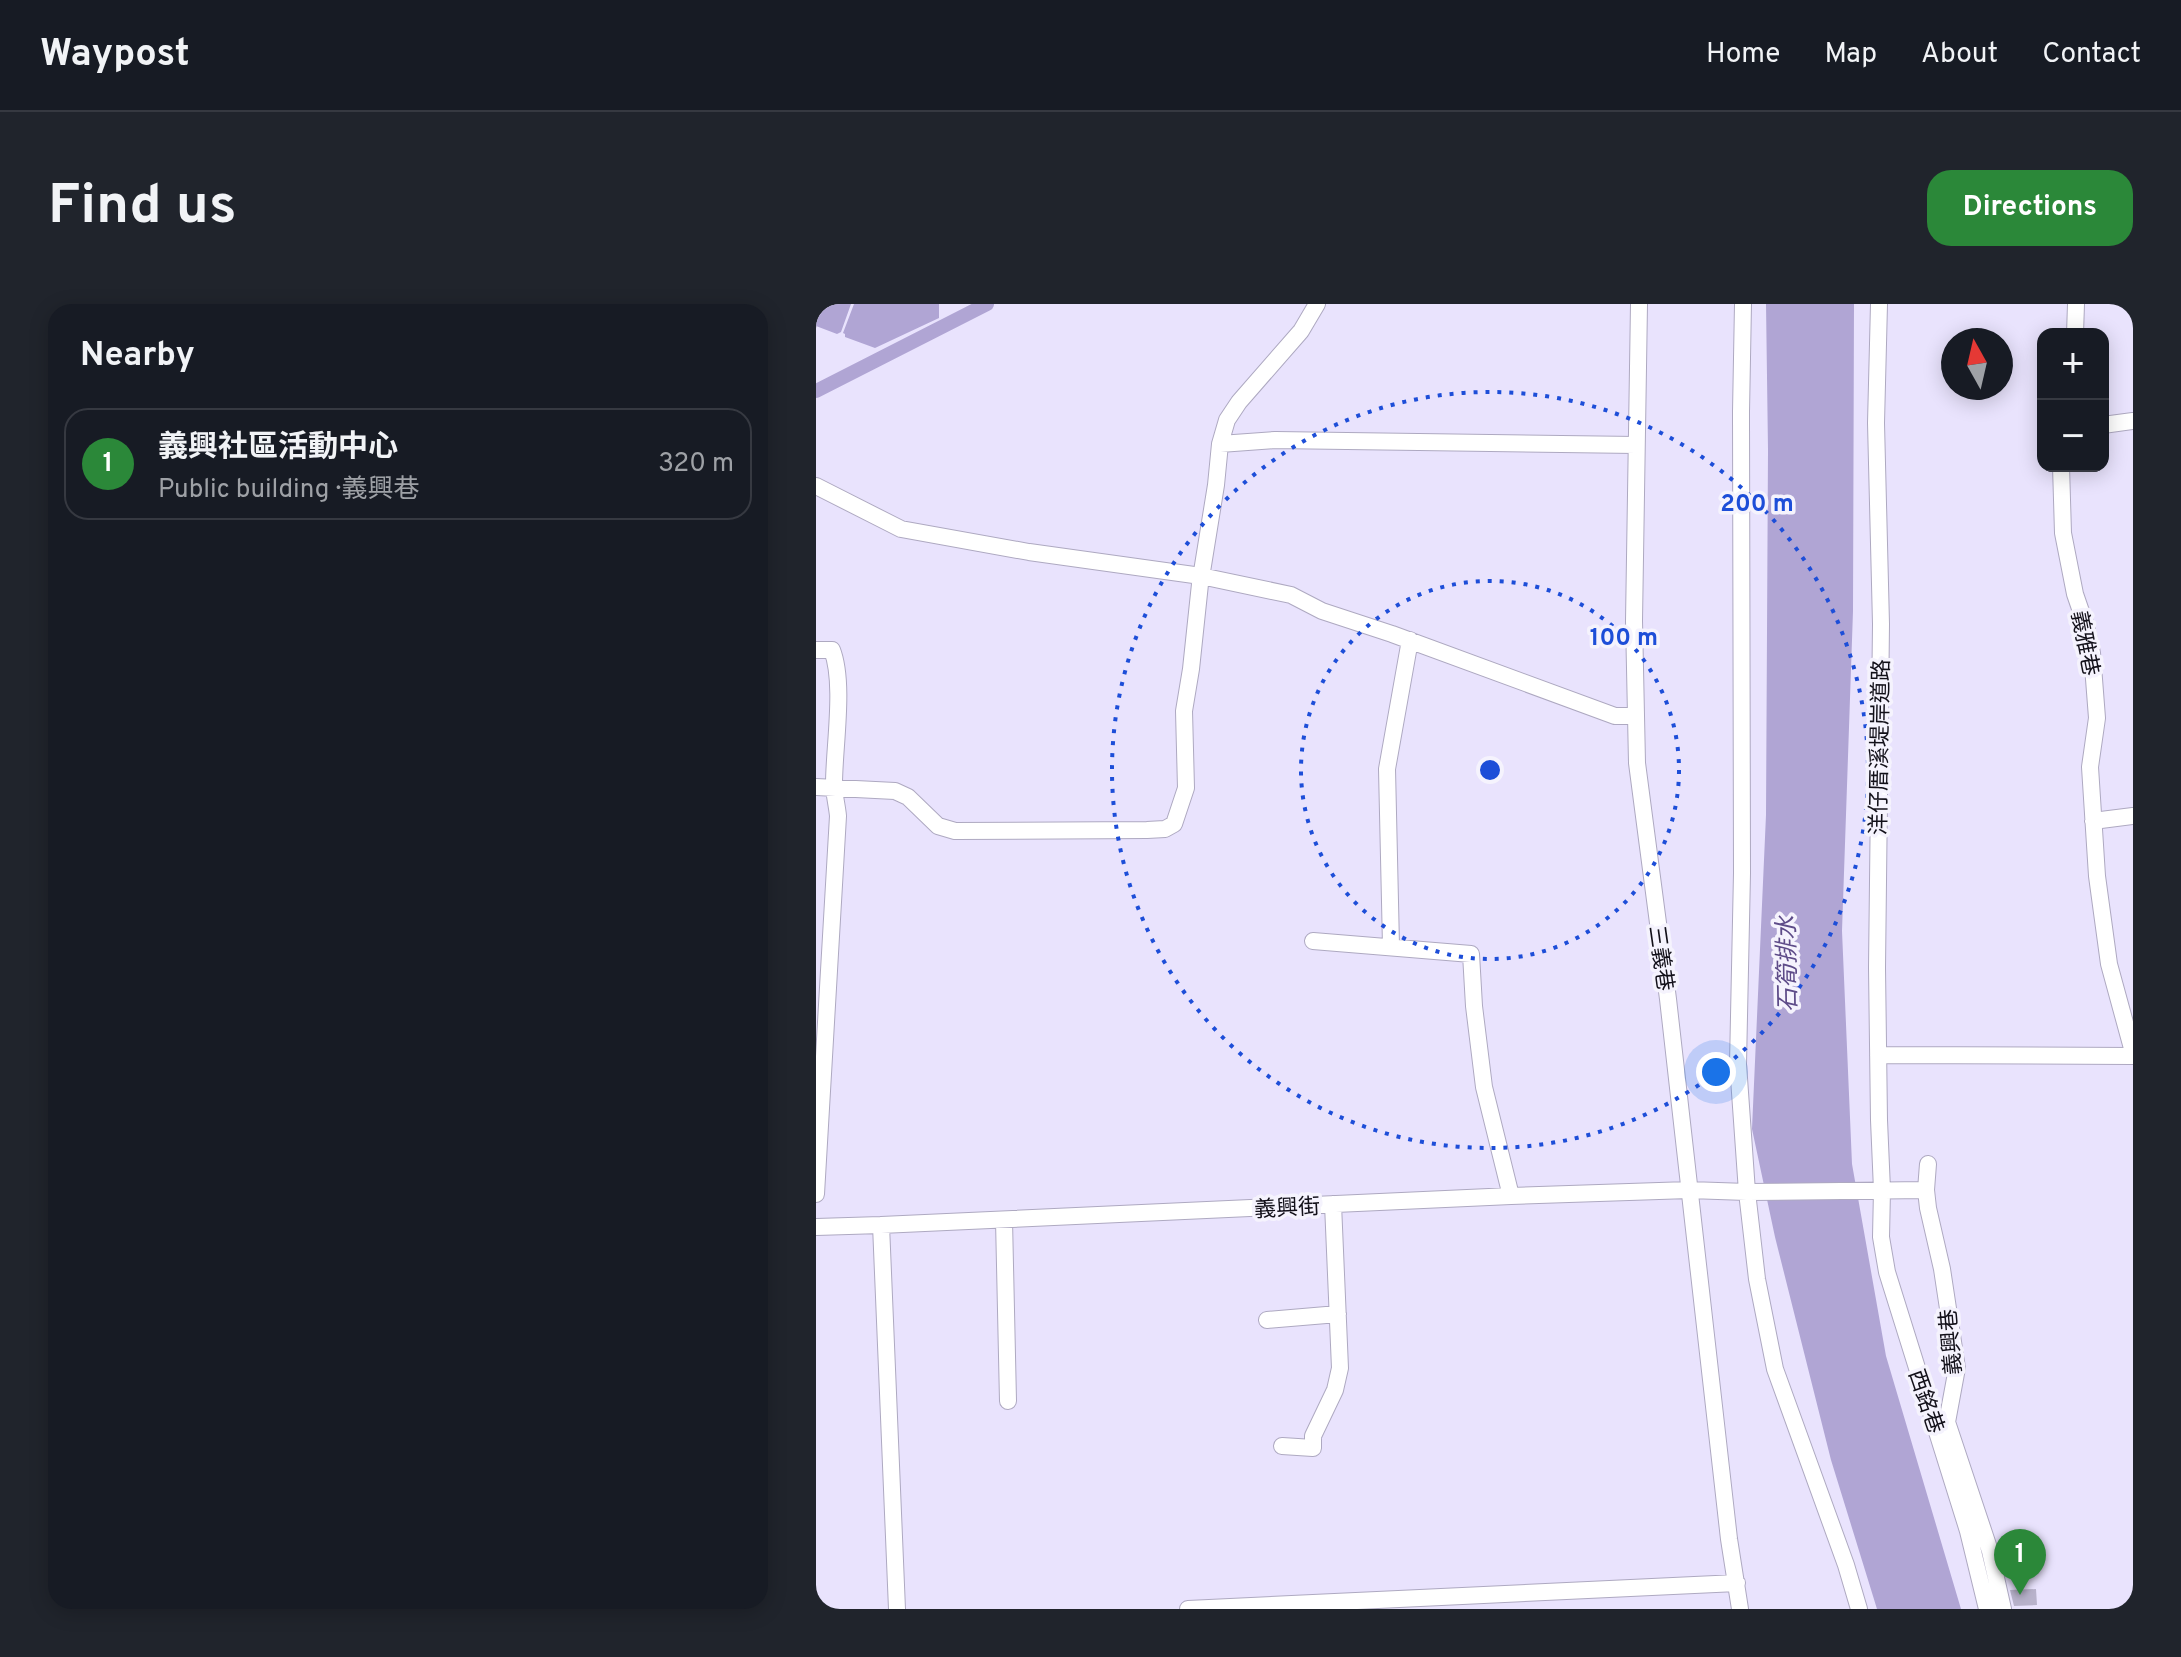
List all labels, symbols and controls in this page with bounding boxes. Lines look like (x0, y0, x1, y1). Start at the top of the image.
text: Waypost (40, 31, 190, 80)
text: Home (1706, 37, 1780, 73)
text: Map (1824, 37, 1877, 73)
text: About (1921, 37, 1998, 73)
text: Contact (2042, 37, 2141, 73)
button: Directions (1927, 170, 2133, 246)
text: Find us (48, 173, 237, 243)
north arrow (1941, 328, 2013, 400)
map controls (2037, 328, 2109, 472)
button: + (2037, 328, 2109, 400)
text: Nearby (80, 335, 195, 378)
button: − (2037, 400, 2109, 472)
text: 義興社區活動中心 (158, 430, 398, 467)
text: 1 (103, 448, 113, 481)
text: 320 m (658, 448, 734, 481)
text: Public building · 義興巷 (158, 474, 420, 507)
text: 200 m (1720, 490, 1794, 520)
street label: 義雅巷 (2064, 608, 2103, 678)
text: 100 m (1590, 624, 1658, 654)
street label: 洋仔厝溪堤岸道路 (1866, 659, 1897, 835)
centre of rings (1476, 756, 1504, 784)
water label: 石筍排水 (1773, 915, 1805, 1012)
street label: 三義巷 (1642, 924, 1677, 993)
your location (1696, 1052, 1736, 1092)
street label: 義興街 (1253, 1194, 1321, 1225)
street label: 義興巷 (1936, 1308, 1969, 1376)
street label: 西銘巷 (1901, 1366, 1948, 1437)
pin: 1 (1994, 1529, 2046, 1595)

